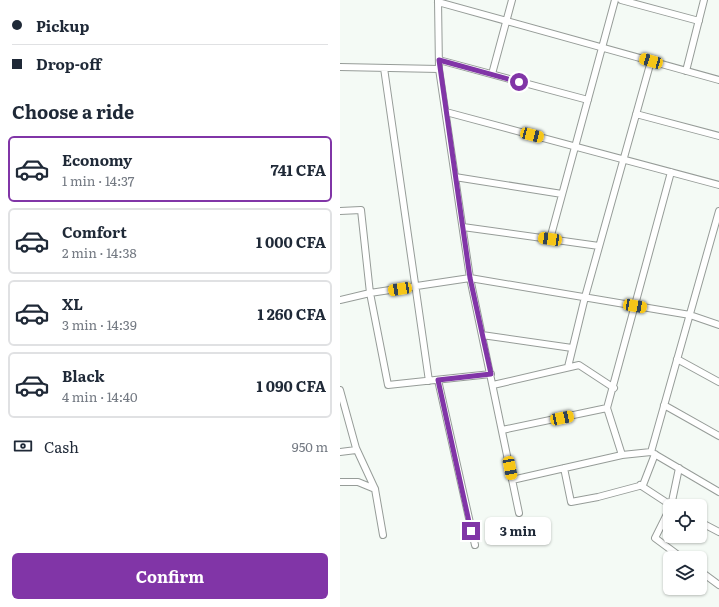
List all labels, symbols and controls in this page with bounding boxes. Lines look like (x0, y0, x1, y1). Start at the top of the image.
text: Pickup (36, 14, 89, 37)
text: Drop-off (36, 52, 101, 75)
car (638, 52, 664, 70)
route start (510, 73, 528, 91)
text: Choose a ride (12, 98, 134, 125)
car (519, 126, 545, 144)
text: Economy (62, 148, 132, 171)
icon: car (14, 151, 50, 187)
text: 741 CFA (271, 158, 326, 181)
text: 1 min · 14:37 (62, 171, 134, 190)
text: Comfort (62, 220, 127, 243)
icon: car (14, 223, 50, 259)
text: 1 000 CFA (256, 230, 326, 253)
car (537, 231, 563, 247)
text: 2 min · 14:38 (62, 243, 137, 262)
car (387, 281, 413, 297)
text: XL (62, 292, 83, 315)
icon: car (14, 295, 50, 331)
car (622, 298, 648, 314)
text: 1 260 CFA (258, 302, 326, 325)
text: 3 min · 14:39 (62, 315, 137, 334)
text: Black (62, 364, 105, 387)
icon: car (14, 367, 50, 403)
text: 1 090 CFA (257, 374, 326, 397)
text: 4 min · 14:40 (62, 387, 138, 406)
car (549, 410, 575, 426)
icon: cash (12, 435, 34, 457)
text: Cash (44, 435, 79, 458)
text: 950 m (292, 437, 328, 456)
car (502, 455, 518, 481)
map controls (663, 499, 707, 595)
button: locate (663, 499, 707, 543)
callout: 3 min (485, 517, 551, 545)
text: 3 min (500, 521, 536, 540)
route end (462, 522, 480, 540)
button: layers (663, 551, 707, 595)
button: Confirm (12, 553, 328, 599)

